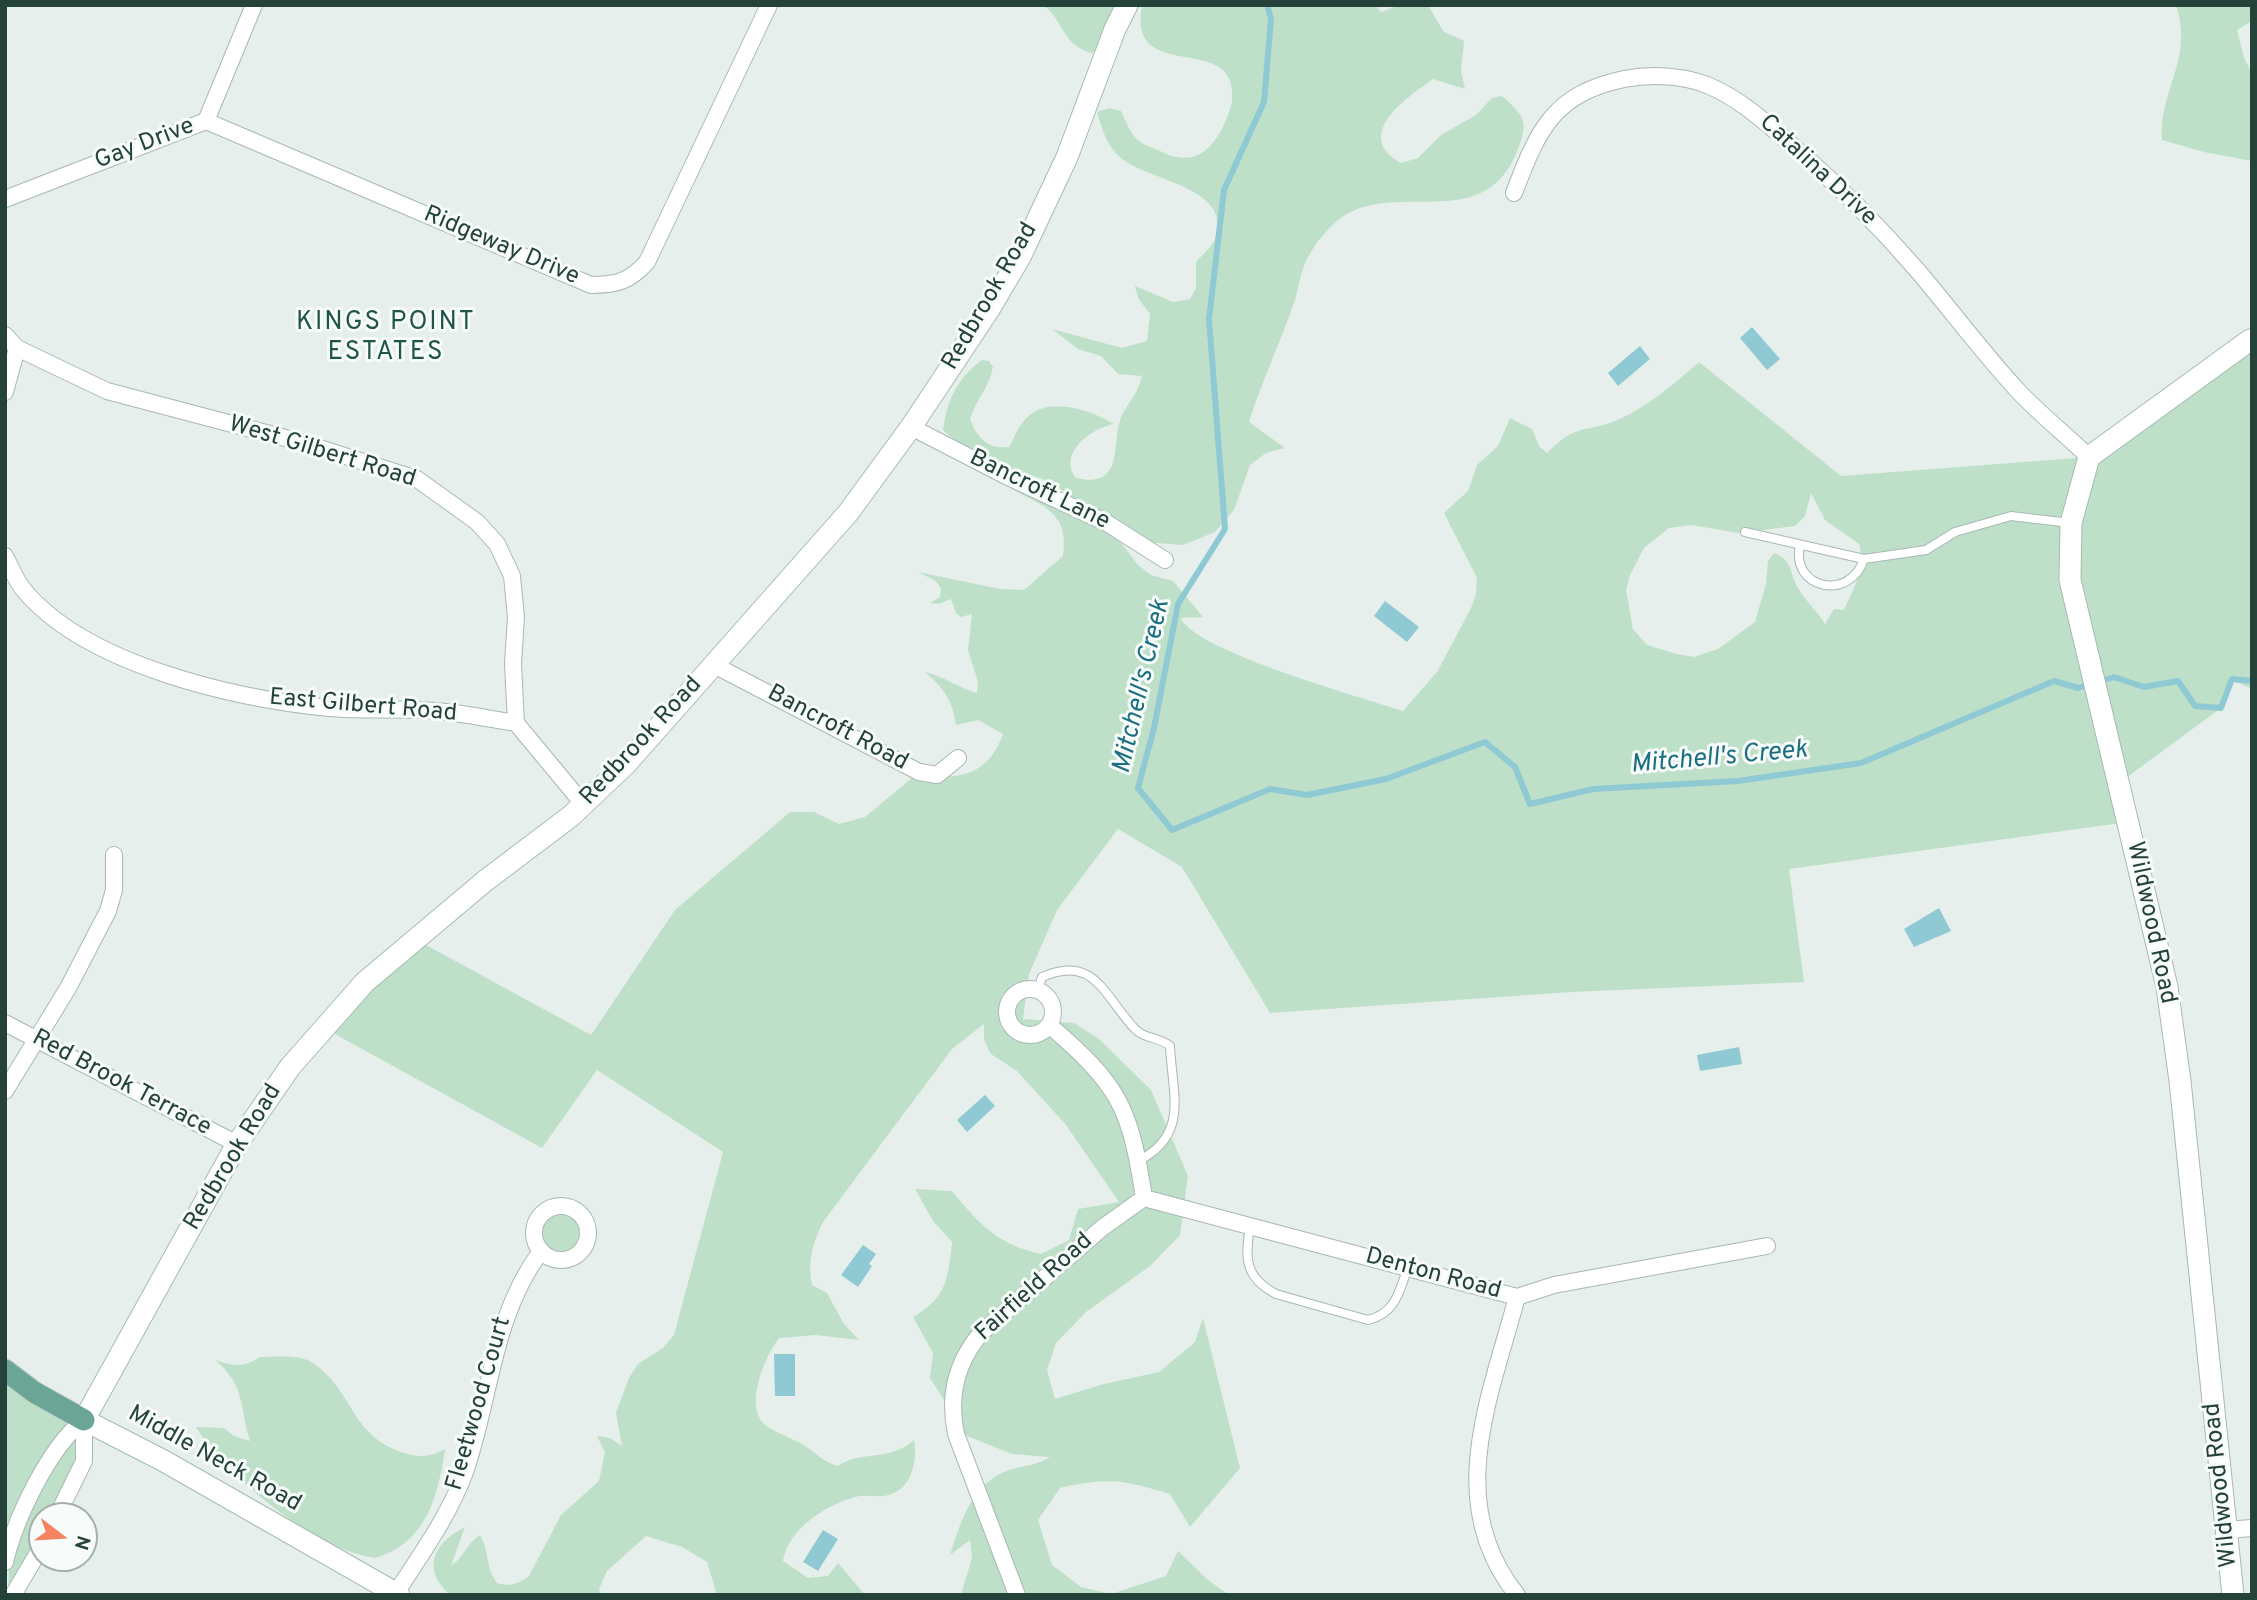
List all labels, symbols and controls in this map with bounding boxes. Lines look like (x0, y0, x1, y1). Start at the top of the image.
street label: Catalina Drive (1752, 109, 1882, 233)
street label: Gay Drive (91, 113, 199, 177)
street label: Ridgeway Drive (419, 201, 583, 293)
street label: Redbrook Road (937, 218, 1045, 376)
district label: KINGS POINT ESTATES (297, 308, 475, 370)
street label: West Gilbert Road (225, 411, 419, 495)
street label: Bancroft Lane (964, 445, 1114, 537)
water label: Mitchell's Creek (1108, 597, 1178, 777)
street label: Redbrook Road (575, 672, 709, 812)
street label: Bancroft Road (762, 680, 912, 778)
street label: East Gilbert Road (268, 684, 458, 730)
water label: Mitchell's Creek (1629, 736, 1809, 782)
street label: Wildwood Road (2119, 839, 2181, 1007)
street label: Red Brook Terrace (26, 1025, 216, 1143)
street label: Redbrook Road (179, 1080, 289, 1236)
street label: Fairfield Road (970, 1228, 1100, 1348)
street label: Denton Road (1362, 1243, 1504, 1307)
street label: Fleetwood Court (441, 1314, 519, 1494)
street label: Middle Neck Road (122, 1400, 306, 1520)
street label: Wildwood Road (2199, 1401, 2245, 1569)
north arrow (28, 1502, 98, 1572)
text: N (68, 1533, 95, 1553)

